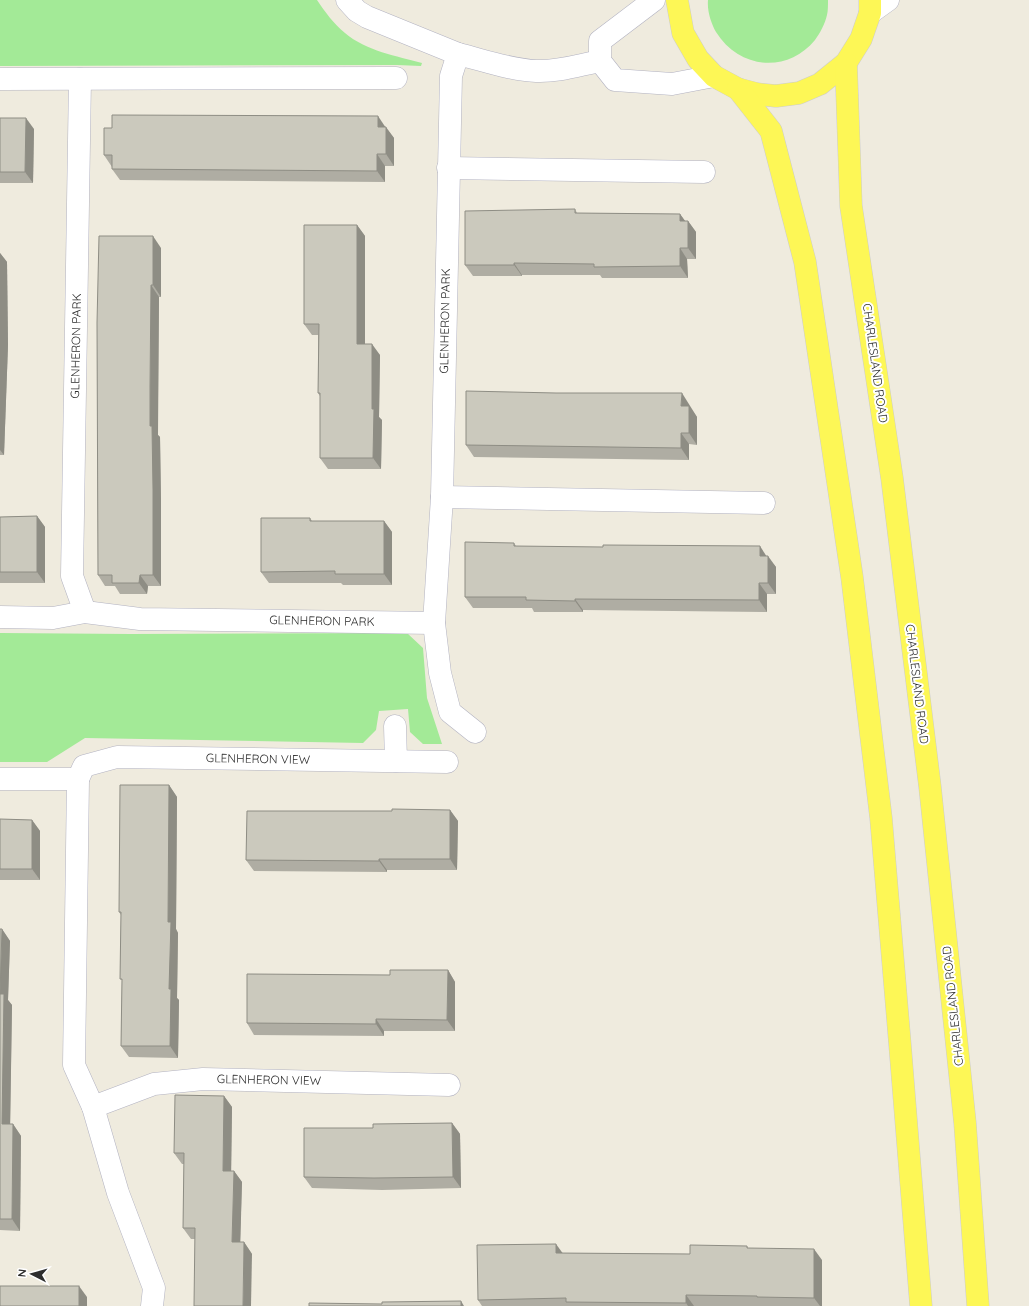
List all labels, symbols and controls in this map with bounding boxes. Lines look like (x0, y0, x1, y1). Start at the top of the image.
street label: GLENHERON PARK (436, 268, 453, 374)
street label: GLENHERON PARK (67, 293, 84, 399)
street label: CHARLESLAND ROAD (860, 302, 891, 424)
street label: GLENHERON PARK (269, 612, 375, 629)
street label: CHARLESLAND ROAD (903, 623, 932, 745)
street label: GLENHERON VIEW (206, 750, 311, 767)
street label: CHARLESLAND ROAD (939, 945, 966, 1067)
street label: GLENHERON VIEW (217, 1071, 322, 1088)
north arrow (12, 1254, 52, 1294)
text: N (15, 1268, 29, 1278)

